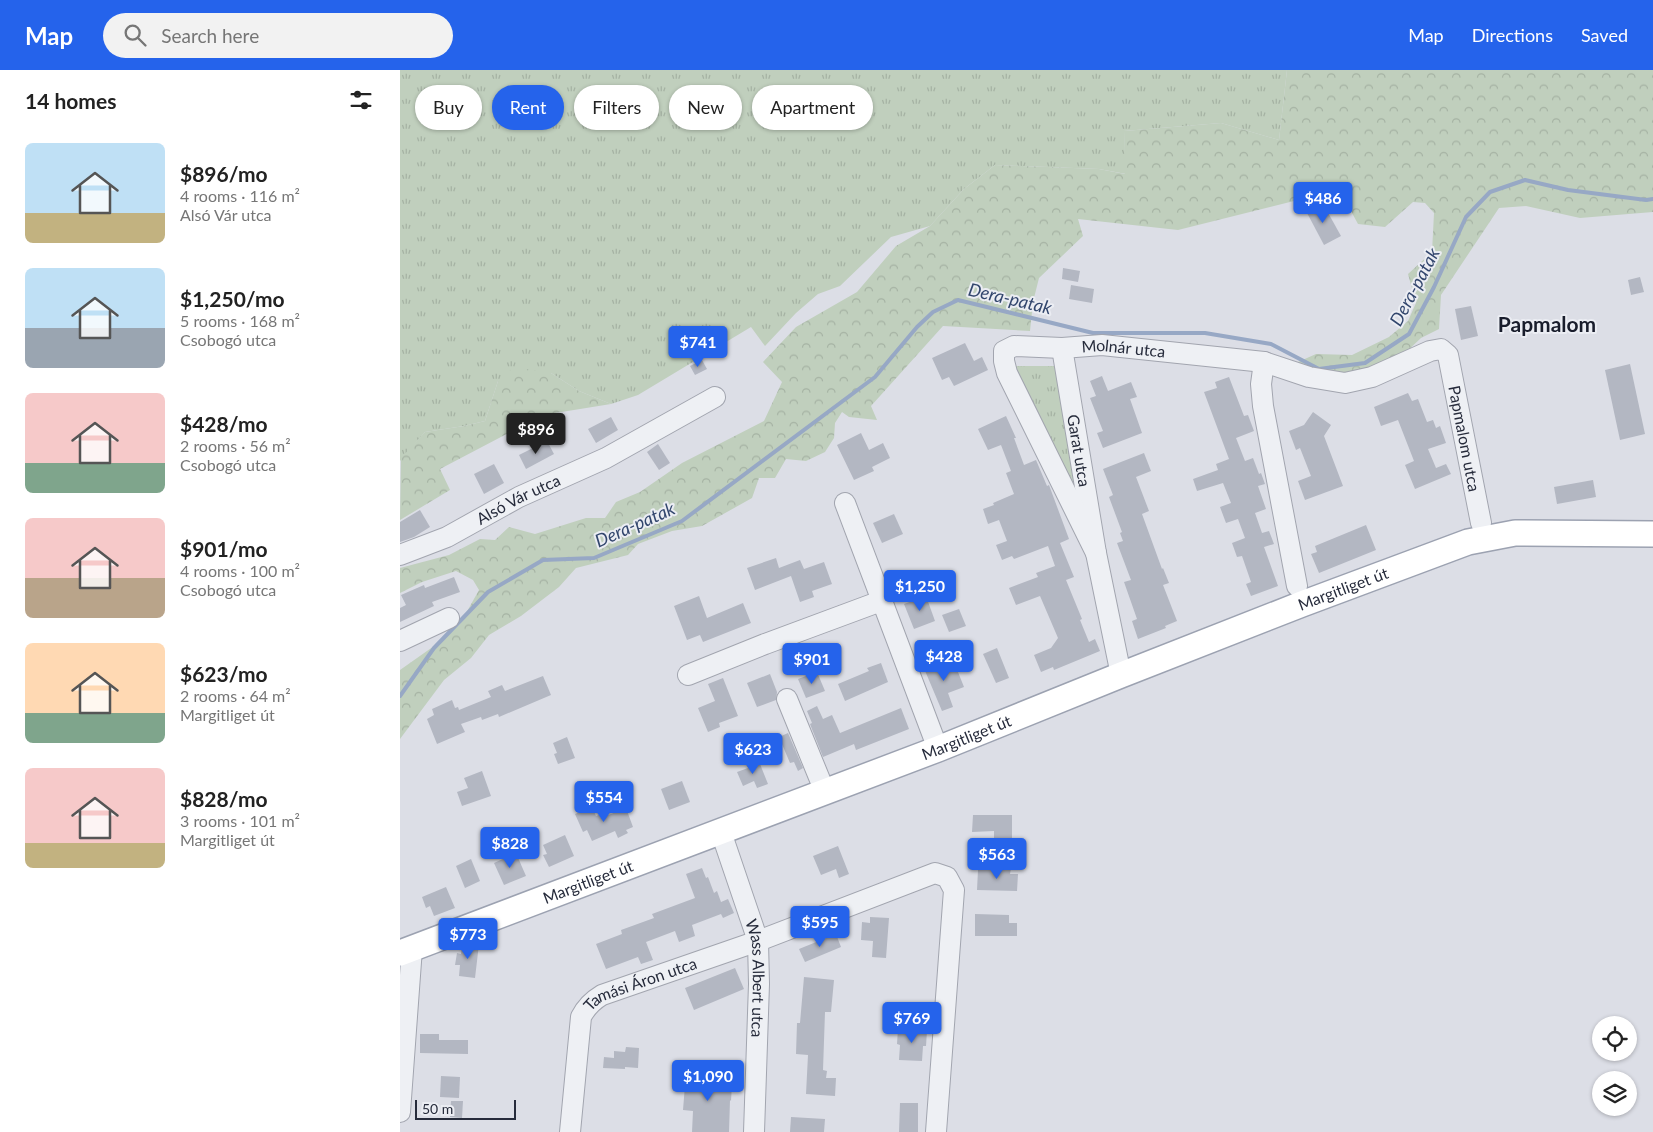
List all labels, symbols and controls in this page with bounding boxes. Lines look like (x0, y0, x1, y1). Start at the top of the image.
search box (103, 13, 453, 58)
text: Map (25, 21, 73, 50)
icon: search (121, 21, 149, 49)
text: Search here (161, 24, 259, 47)
text: Map (1408, 24, 1444, 46)
text: Directions (1472, 24, 1553, 46)
text: Saved (1581, 24, 1628, 46)
chip: Buy (415, 85, 482, 130)
chip: Rent (492, 85, 564, 130)
chip: Filters (574, 85, 659, 130)
chip: New (669, 85, 742, 130)
chip: Apartment (752, 85, 873, 130)
icon: filters (347, 86, 375, 114)
text: 14 homes (25, 88, 116, 113)
text: $896/mo (180, 161, 268, 186)
icon: home (65, 163, 125, 223)
pin: $486 (1293, 182, 1353, 224)
text: 4 rooms · 116 m² (180, 186, 300, 205)
text: $486 (1304, 188, 1342, 207)
text: Alsó Vár utca (180, 205, 272, 224)
water label: Dera-patak (1384, 243, 1444, 329)
water label: Dera-patak (966, 278, 1055, 318)
text: $1,250/mo (180, 286, 285, 311)
icon: home (65, 288, 125, 348)
text: 5 rooms · 168 m² (180, 311, 300, 330)
district label: Papmalom (1498, 311, 1596, 336)
pin: $741 (668, 326, 728, 368)
text: Csobogó utca (180, 330, 276, 349)
text: $741 (679, 332, 717, 351)
street label: Molnár utca (1081, 335, 1166, 361)
street label: Papmalom utca (1445, 384, 1485, 493)
text: $428/mo (180, 411, 268, 436)
pin: $896 (506, 412, 566, 455)
icon: home (65, 413, 125, 473)
street label: Garat utca (1064, 413, 1095, 488)
text: $896 (517, 419, 555, 438)
text: 2 rooms · 56 m² (180, 436, 291, 455)
text: Csobogó utca (180, 455, 276, 474)
street label: Alsó Vár utca (473, 470, 563, 528)
water label: Dera-patak (591, 497, 678, 551)
text: $901/mo (180, 536, 268, 561)
icon: home (65, 538, 125, 598)
text: 4 rooms · 100 m² (180, 561, 300, 580)
street label: Margitliget út (1295, 563, 1391, 614)
pin: $1,250 (879, 570, 961, 612)
text: $1,250 (895, 576, 945, 595)
text: Csobogó utca (180, 580, 276, 599)
pin: $428 (914, 640, 974, 682)
pin: $901 (782, 642, 842, 685)
text: $428 (925, 646, 963, 665)
text: $901 (793, 649, 831, 668)
text: $623/mo (180, 661, 268, 686)
icon: home (65, 663, 125, 723)
text: 2 rooms · 64 m² (180, 686, 291, 705)
text: Margitliget út (180, 705, 275, 724)
street label: Margitliget út (919, 710, 1014, 763)
pin: $623 (723, 732, 783, 775)
text: $623 (734, 739, 772, 758)
pin: $554 (574, 780, 634, 823)
text: $828/mo (180, 786, 268, 811)
text: $554 (585, 787, 623, 806)
icon: home (65, 788, 125, 848)
text: 3 rooms · 101 m² (180, 811, 300, 830)
pin: $828 (480, 826, 540, 869)
text: Margitliget út (180, 830, 275, 849)
text: $828 (491, 833, 529, 852)
pin: $563 (967, 838, 1027, 880)
text: $563 (978, 844, 1016, 863)
street label: Margitliget út (540, 855, 636, 907)
pin: $595 (790, 906, 850, 948)
text: $595 (801, 912, 839, 931)
street label: Wass Albert utca (742, 916, 769, 1038)
pin: $773 (438, 918, 498, 960)
text: $773 (449, 924, 487, 943)
street label: Tamási Áron utca (579, 953, 699, 1014)
pin: $769 (882, 1002, 942, 1044)
text: $769 (893, 1008, 931, 1027)
map controls (1592, 1016, 1637, 1116)
button: locate (1592, 1016, 1637, 1061)
pin: $1,090 (667, 1060, 749, 1102)
text: $1,090 (683, 1066, 733, 1085)
button: layers (1592, 1071, 1637, 1116)
scale bar (415, 1097, 516, 1120)
text: 50 m (422, 1100, 453, 1117)

